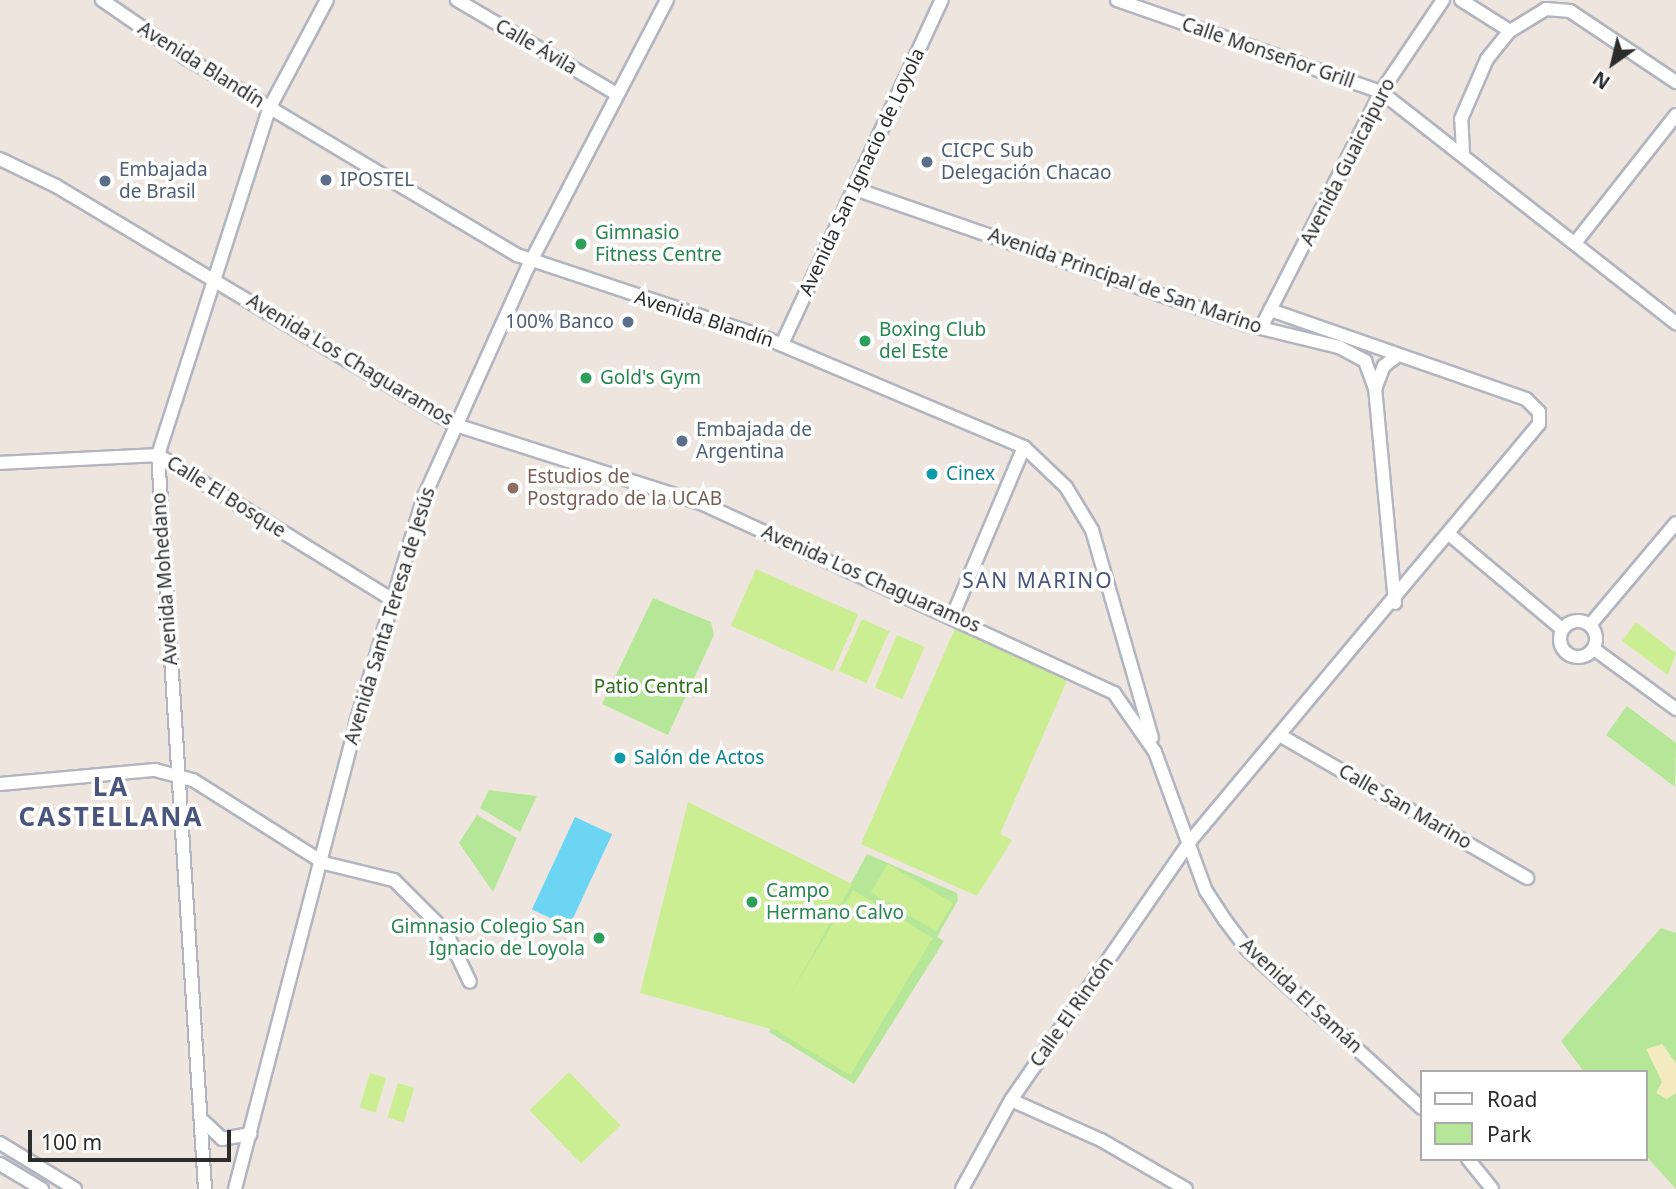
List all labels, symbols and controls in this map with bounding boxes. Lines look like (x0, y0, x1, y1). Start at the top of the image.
street label: Calle Monseñor Grill (1179, 13, 1357, 93)
street label: Calle Ávila (491, 15, 581, 79)
street label: Avenida Blandín (134, 17, 268, 113)
north arrow (1578, 28, 1648, 98)
street label: Avenida San Ignacio de Loyola (795, 45, 929, 299)
text: N (1588, 65, 1615, 96)
street label: Avenida Guaicaipuro (1296, 75, 1400, 249)
place label: CICPC Sub Delegación Chacao (941, 140, 1111, 184)
marker: CICPC Sub Delegación Chacao (919, 154, 935, 170)
place label: Embajada de Brasil (119, 159, 208, 203)
place label: IPOSTEL (340, 169, 414, 191)
marker: IPOSTEL (318, 172, 334, 188)
marker: Embajada de Brasil (97, 173, 113, 189)
place label: Gimnasio Fitness Centre (595, 222, 722, 266)
street label: Avenida Principal de San Marino (985, 223, 1265, 339)
marker: Gimnasio Fitness Centre (573, 236, 589, 252)
street label: Avenida Blandín (632, 286, 776, 352)
street label: Avenida Los Chaguaramos (243, 289, 457, 431)
place label: 100% Banco (505, 311, 614, 333)
marker: 100% Banco (620, 314, 636, 330)
place label: Boxing Club del Este (879, 319, 986, 363)
marker: Boxing Club del Este (857, 333, 873, 349)
place label: Gold's Gym (600, 367, 701, 389)
marker: Gold's Gym (578, 370, 594, 386)
place label: Embajada de Argentina (696, 419, 812, 463)
marker: Embajada de Argentina (674, 433, 690, 449)
street label: Calle El Bosque (162, 451, 290, 543)
place label: Cinex (946, 463, 995, 485)
place label: Estudios de Postgrado de la UCAB (527, 466, 722, 510)
marker: Cinex (924, 466, 940, 482)
marker: Estudios de Postgrado de la UCAB (505, 480, 521, 496)
street label: Avenida Santa Teresa de Jesús (340, 485, 440, 747)
street label: Avenida Mohedano (148, 492, 182, 666)
street label: Avenida Los Chaguaramos (758, 520, 984, 638)
district label: SAN MARINO (964, 567, 1112, 593)
park label: Patio Central (594, 676, 708, 698)
place label: Salón de Actos (634, 747, 764, 769)
marker: Salón de Actos (612, 750, 628, 766)
street label: Calle San Marino (1334, 760, 1476, 854)
district label: LA CASTELLANA (20, 771, 202, 832)
place label: Campo Hermano Calvo (766, 880, 904, 924)
marker: Campo Hermano Calvo (744, 894, 760, 910)
place label: Gimnasio Colegio San Ignacio de Loyola (391, 916, 585, 960)
marker: Gimnasio Colegio San Ignacio de Loyola (591, 930, 607, 946)
street label: Avenida El Samán (1235, 934, 1367, 1058)
street label: Calle El Rincón (1026, 952, 1118, 1072)
legend (1420, 1070, 1648, 1161)
text: Road (1487, 1085, 1537, 1113)
scale bar (32, 1116, 234, 1160)
text: Park (1487, 1120, 1531, 1148)
text: 100 m (41, 1128, 102, 1156)

